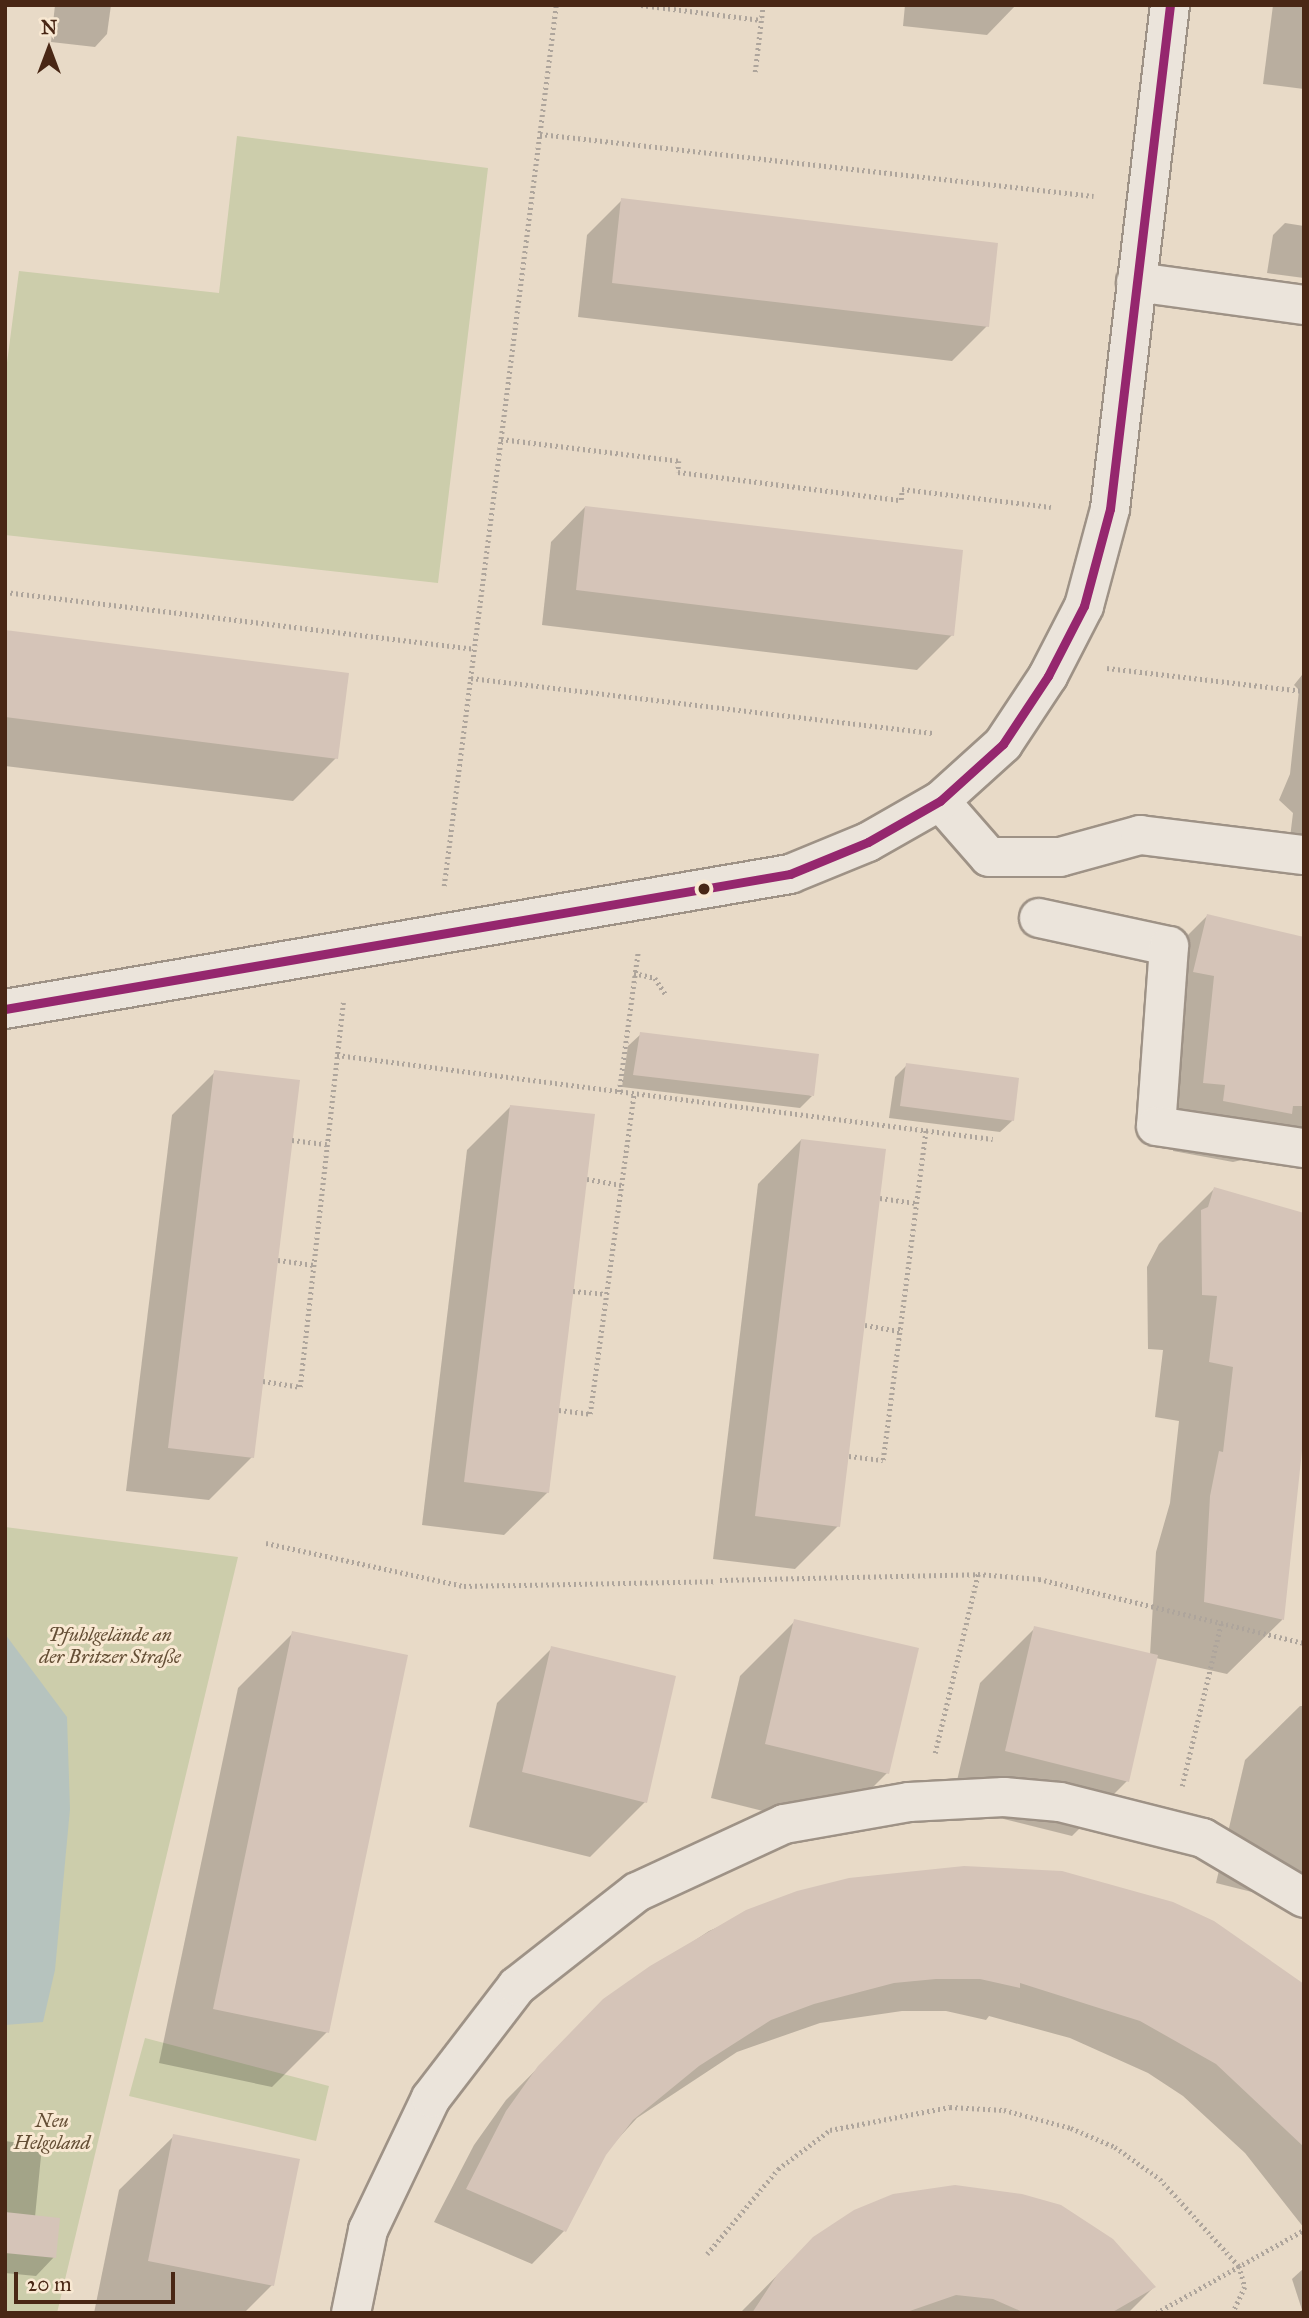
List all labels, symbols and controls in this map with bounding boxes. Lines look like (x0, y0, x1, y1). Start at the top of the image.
north arrow (14, 14, 84, 84)
text: N (41, 16, 57, 39)
unlabelled marker (697, 882, 711, 896)
park label: Pfuhlgelände an der Britzer Straße (39, 1624, 181, 1668)
park label: Neu Helgoland (14, 2110, 90, 2154)
scale bar (18, 2258, 178, 2302)
text: 20 m (27, 2271, 72, 2297)

